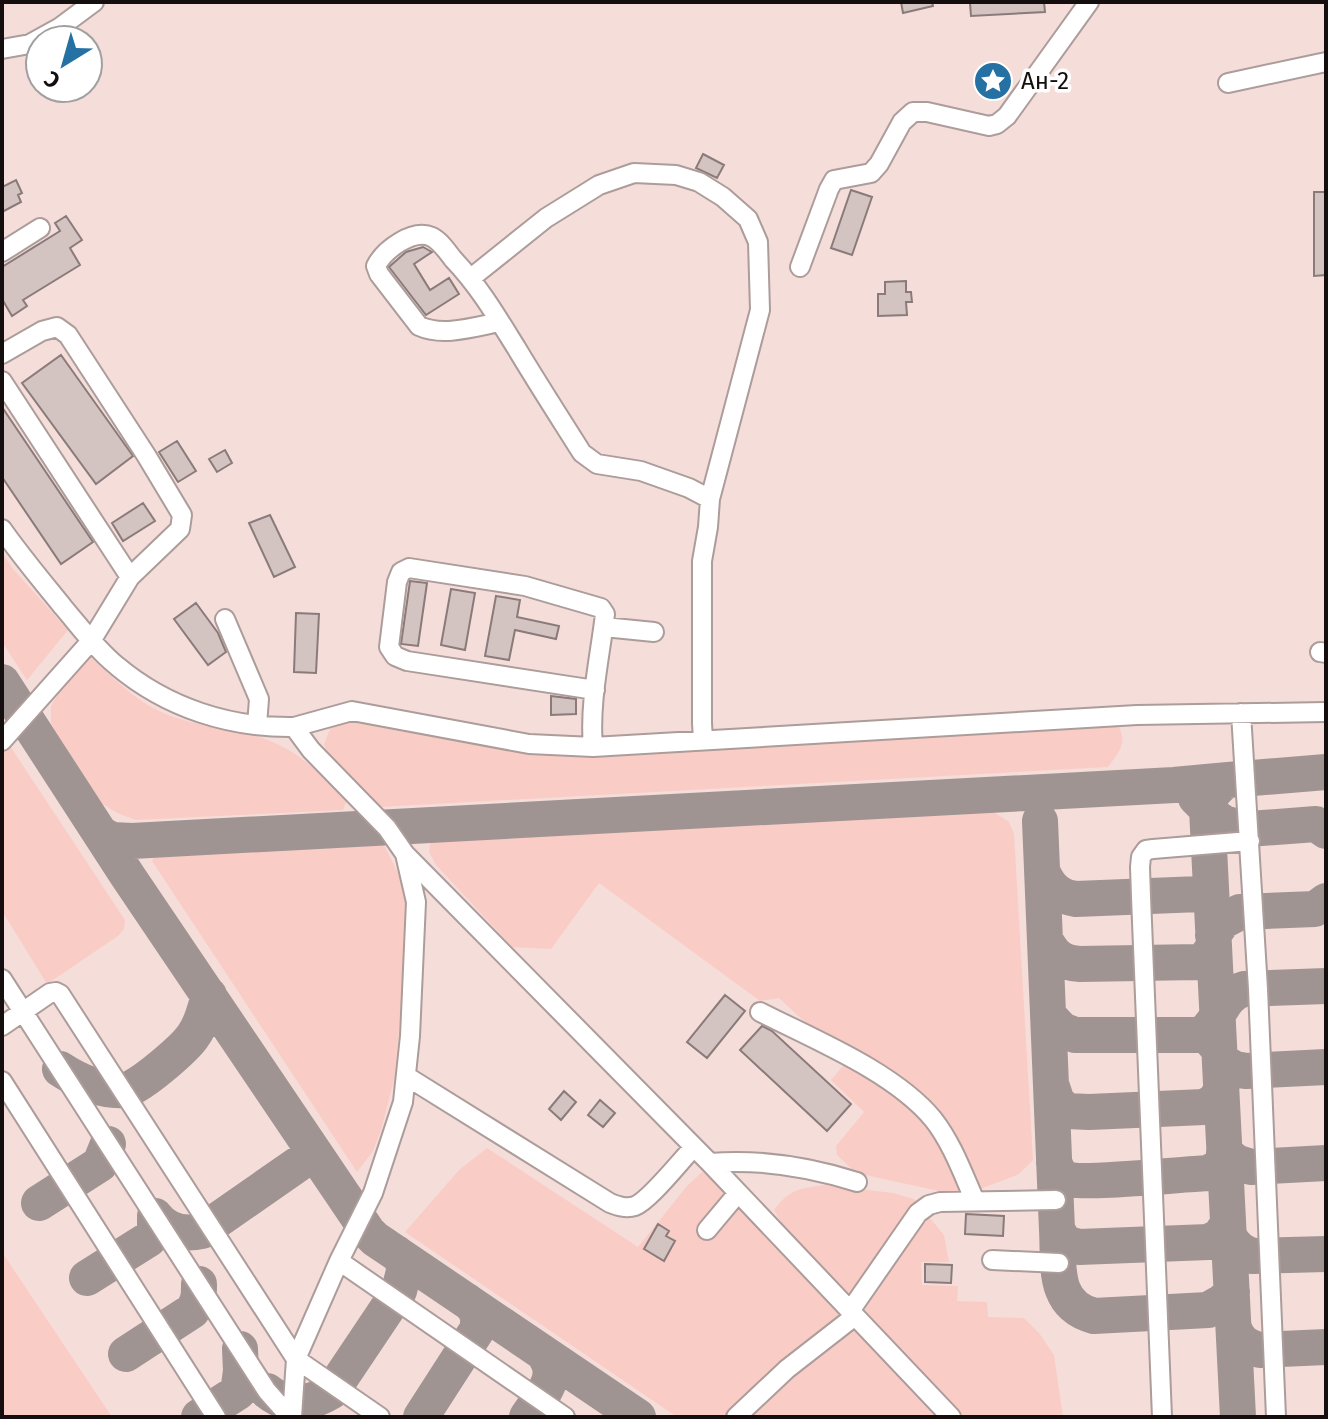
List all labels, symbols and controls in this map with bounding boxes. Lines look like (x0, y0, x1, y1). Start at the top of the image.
north arrow (24, 24, 104, 104)
place icon: Ан-2 (972, 60, 1014, 102)
text: С (39, 65, 65, 94)
place label: Ан-2 (1021, 67, 1069, 95)

